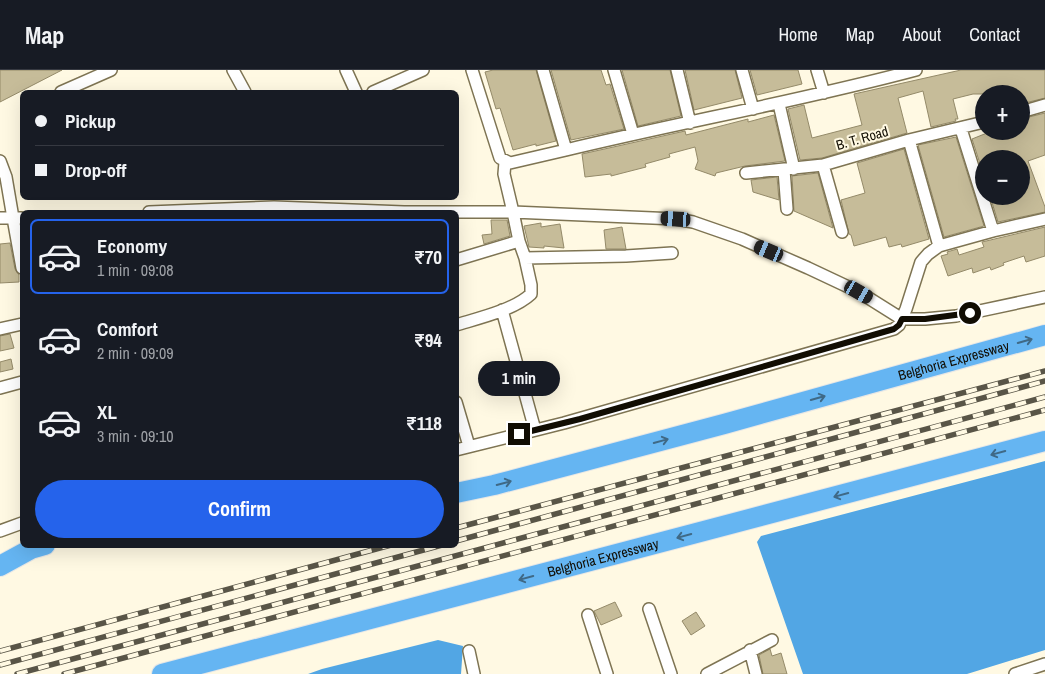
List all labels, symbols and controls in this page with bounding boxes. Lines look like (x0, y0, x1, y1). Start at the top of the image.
text: Map (25, 19, 64, 51)
text: Home (778, 22, 818, 47)
text: Map (846, 22, 875, 47)
text: About (903, 22, 941, 47)
text: Contact (969, 22, 1020, 47)
map controls (975, 85, 1030, 205)
button: + (975, 85, 1030, 140)
text: Pickup (65, 108, 116, 134)
street label: B. T. Road (834, 122, 890, 154)
button: − (975, 150, 1030, 205)
text: Drop-off (65, 157, 126, 183)
car (660, 211, 691, 227)
text: Economy (97, 233, 167, 259)
icon: car (37, 234, 82, 279)
car (752, 238, 785, 264)
text: ₹70 (414, 244, 442, 270)
text: 1 min · 09:08 (97, 259, 174, 281)
car (842, 278, 875, 306)
route start (959, 302, 981, 324)
text: Comfort (97, 316, 158, 342)
icon: car (37, 317, 82, 362)
text: ₹94 (414, 327, 442, 353)
one-way arrow (1016, 335, 1032, 345)
street label: Belghoria Expressway (896, 336, 1011, 384)
text: 2 min · 09:09 (97, 342, 174, 364)
callout: 1 min (478, 362, 560, 396)
text: 1 min (502, 367, 536, 389)
one-way arrow (809, 393, 825, 403)
text: XL (97, 399, 117, 425)
icon: car (37, 400, 82, 445)
text: ₹118 (406, 410, 442, 436)
route end (508, 423, 530, 445)
text: 3 min · 09:10 (97, 425, 174, 447)
one-way arrow (653, 436, 669, 445)
one-way arrow (990, 449, 1006, 459)
one-way arrow (495, 477, 511, 487)
button: Confirm (35, 480, 444, 538)
one-way arrow (833, 491, 849, 500)
one-way arrow (676, 532, 692, 542)
street label: Belghoria Expressway (545, 534, 661, 581)
one-way arrow (519, 574, 535, 583)

